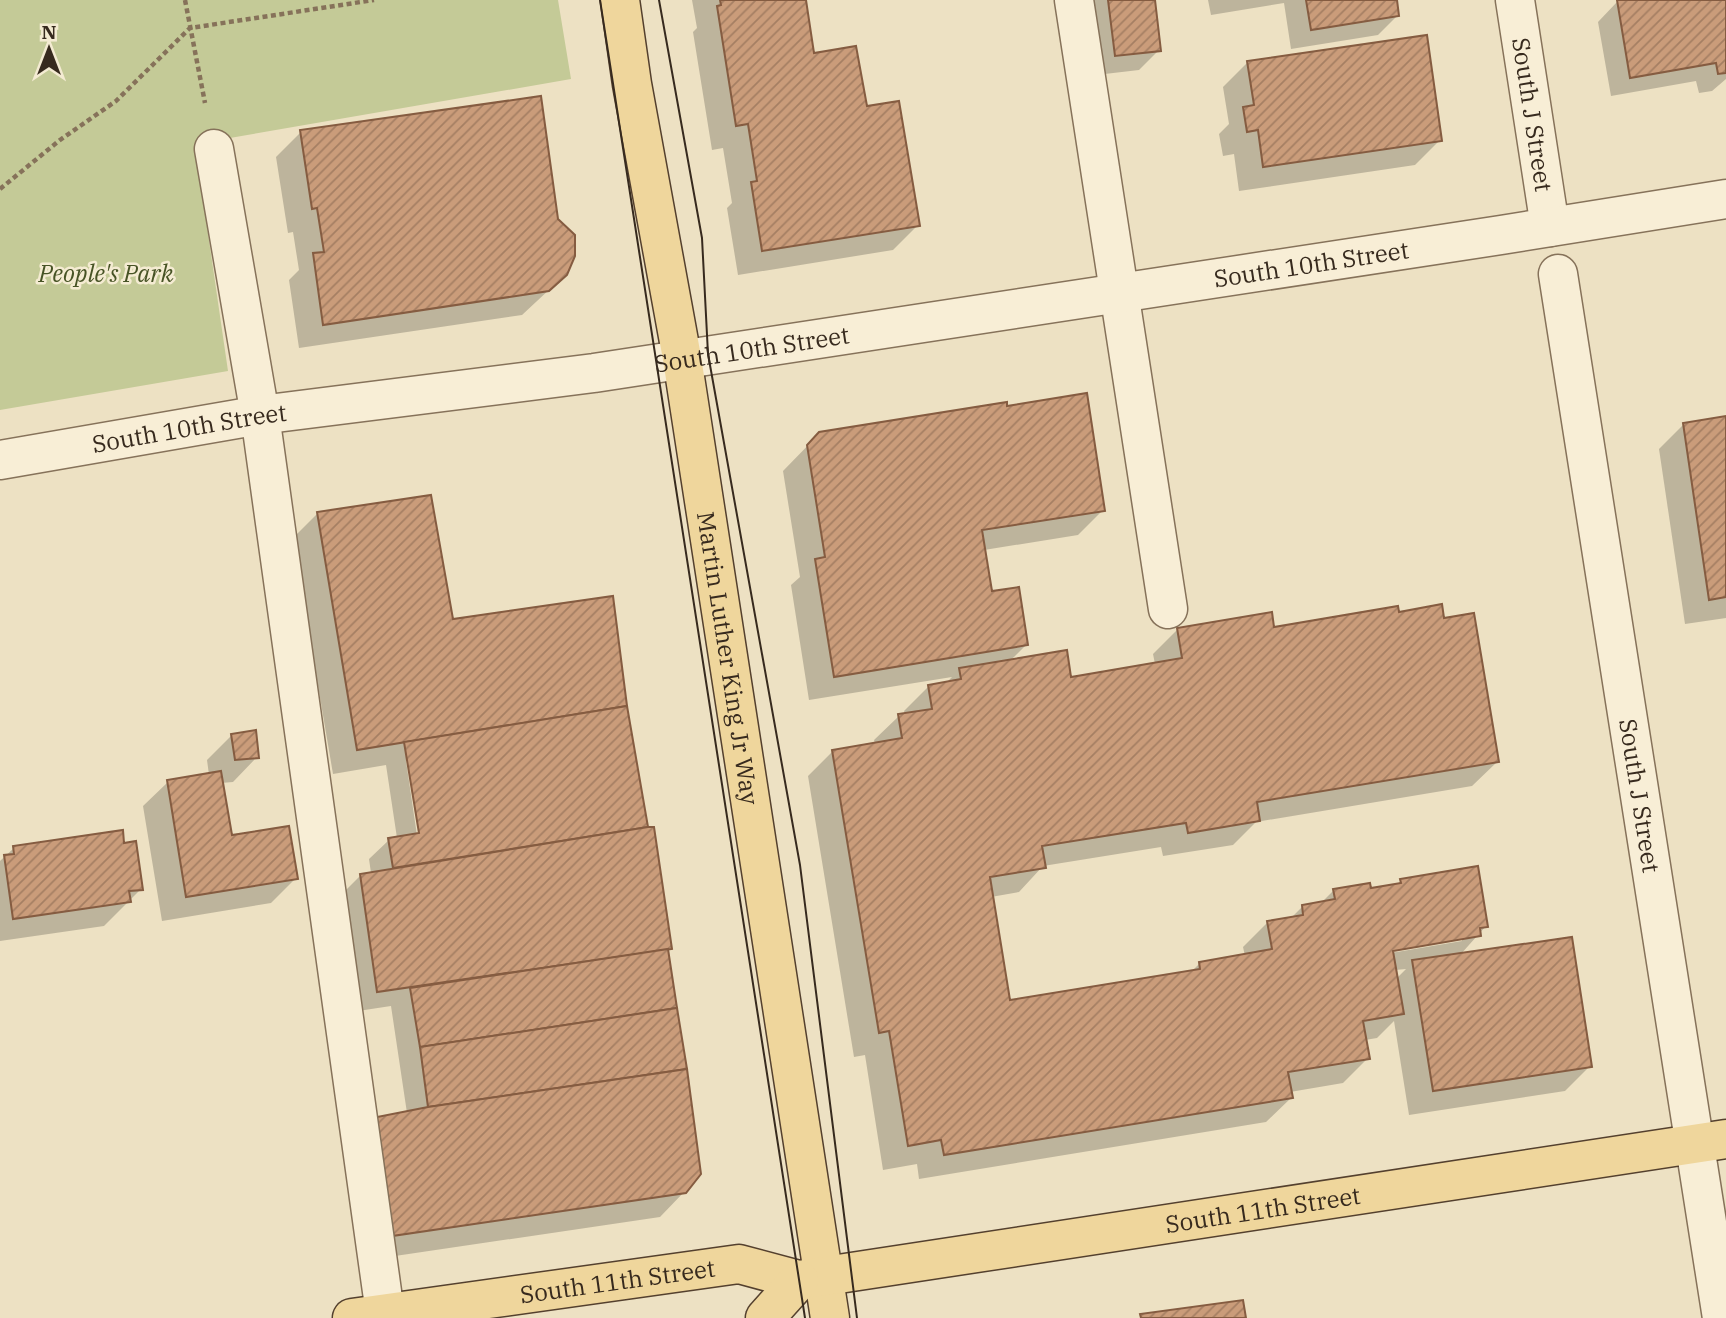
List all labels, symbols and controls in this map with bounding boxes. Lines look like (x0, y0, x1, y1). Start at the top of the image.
north arrow (14, 14, 84, 84)
text: N (41, 20, 57, 44)
street label: South J Street (1505, 35, 1560, 194)
street label: South 10th Street (1212, 233, 1411, 294)
park label: People's Park (38, 257, 174, 289)
street label: South 10th Street (652, 318, 851, 380)
street label: South 10th Street (89, 396, 288, 460)
street label: Martin Luther King Jr Way (690, 509, 767, 807)
street label: South J Street (1612, 716, 1668, 875)
street label: South 11th Street (1163, 1179, 1363, 1240)
street label: South 11th Street (518, 1252, 717, 1310)

